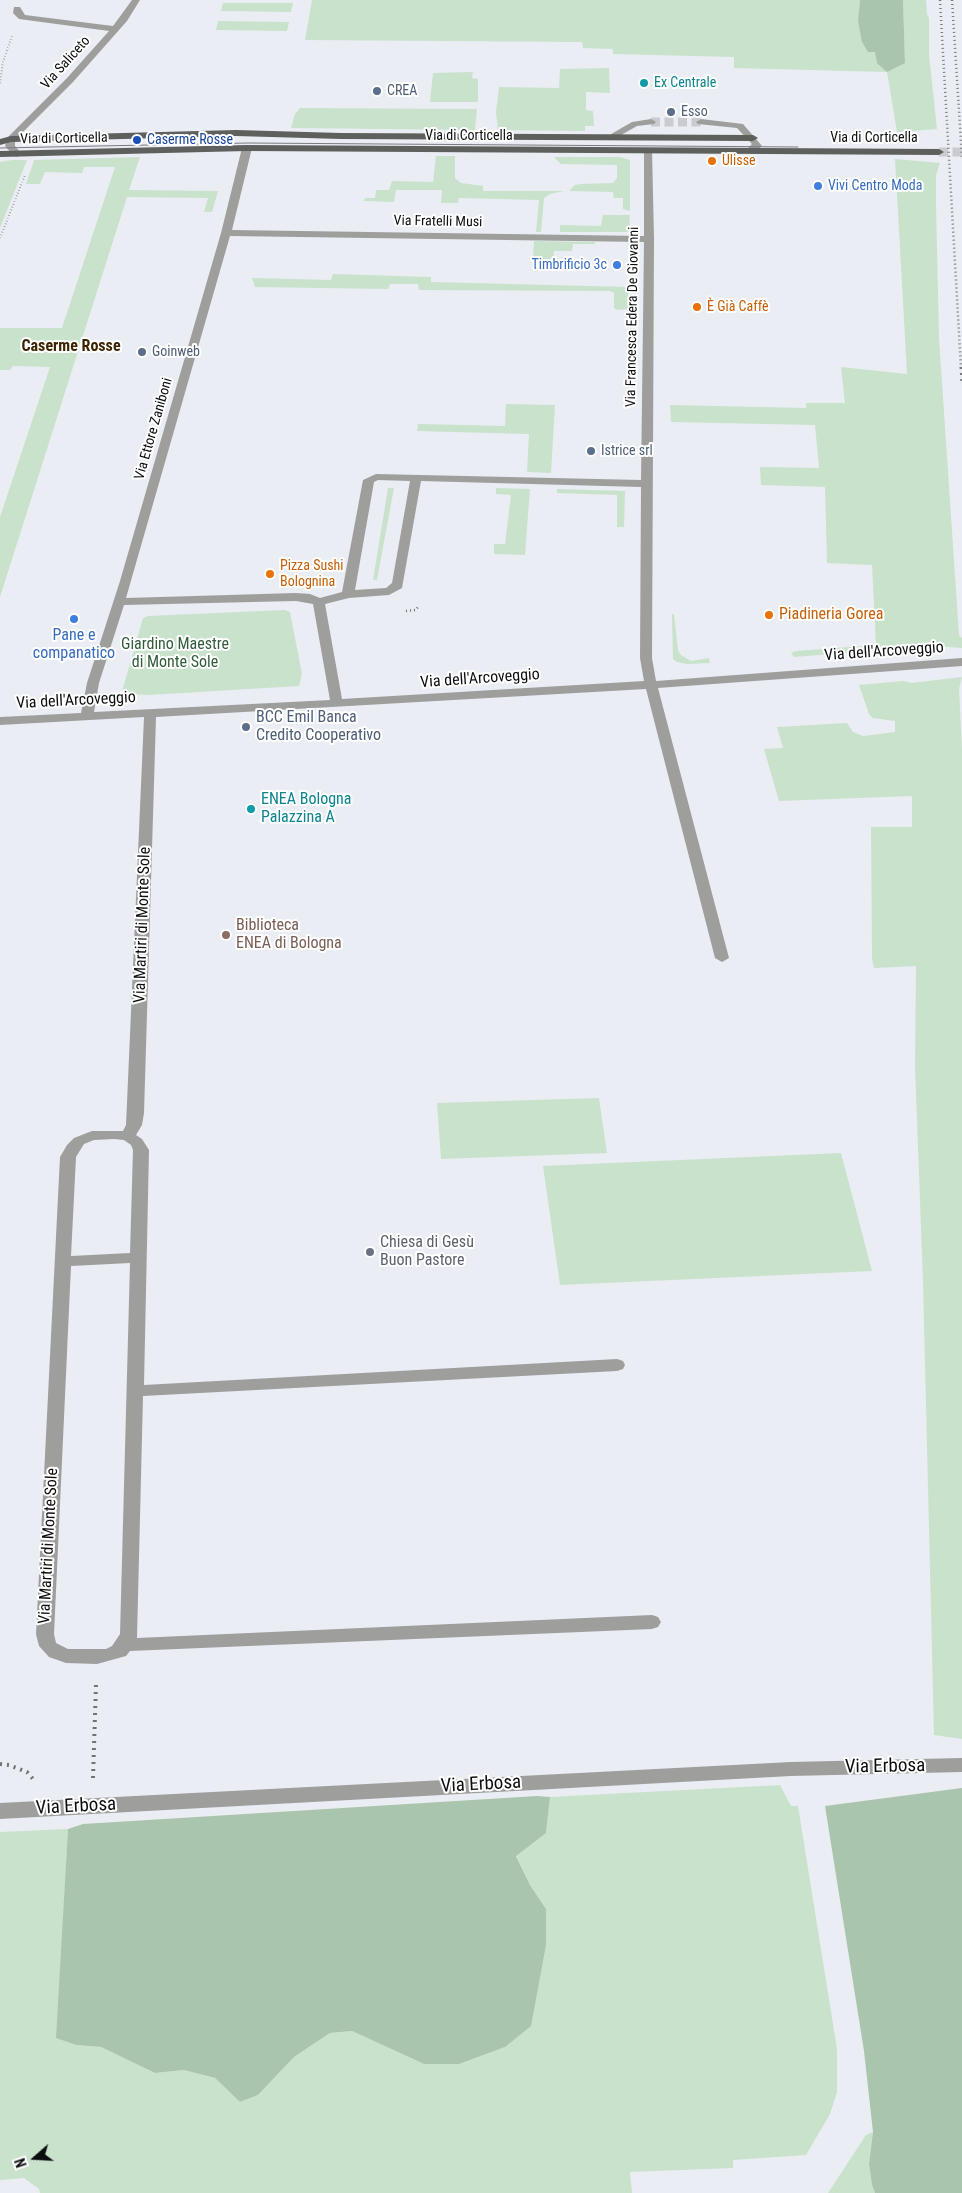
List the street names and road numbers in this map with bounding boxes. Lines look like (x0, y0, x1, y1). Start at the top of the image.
street label: Via Saliceto (38, 33, 94, 93)
street label: Via di Corticella (425, 128, 513, 144)
street label: Via di Corticella (20, 130, 108, 148)
street label: Via di Corticella (830, 130, 918, 146)
street label: Via Fratelli Musi (393, 213, 483, 231)
street label: Via Francesca Edera De Giovanni (623, 227, 643, 407)
street label: Via Ettore Zaniboni (131, 376, 177, 482)
street label: Via dell'Arcoveggio (824, 638, 944, 666)
street label: Via dell'Arcoveggio (420, 665, 540, 693)
street label: Via dell'Arcoveggio (16, 688, 136, 714)
street label: Via Martiri di Monte Sole (131, 847, 155, 1003)
street label: Via Martiri di Monte Sole (35, 1468, 63, 1624)
street label: Via Erbosa (845, 1755, 925, 1779)
street label: Via Erbosa (440, 1772, 522, 1798)
street label: Via Erbosa (35, 1794, 117, 1820)

